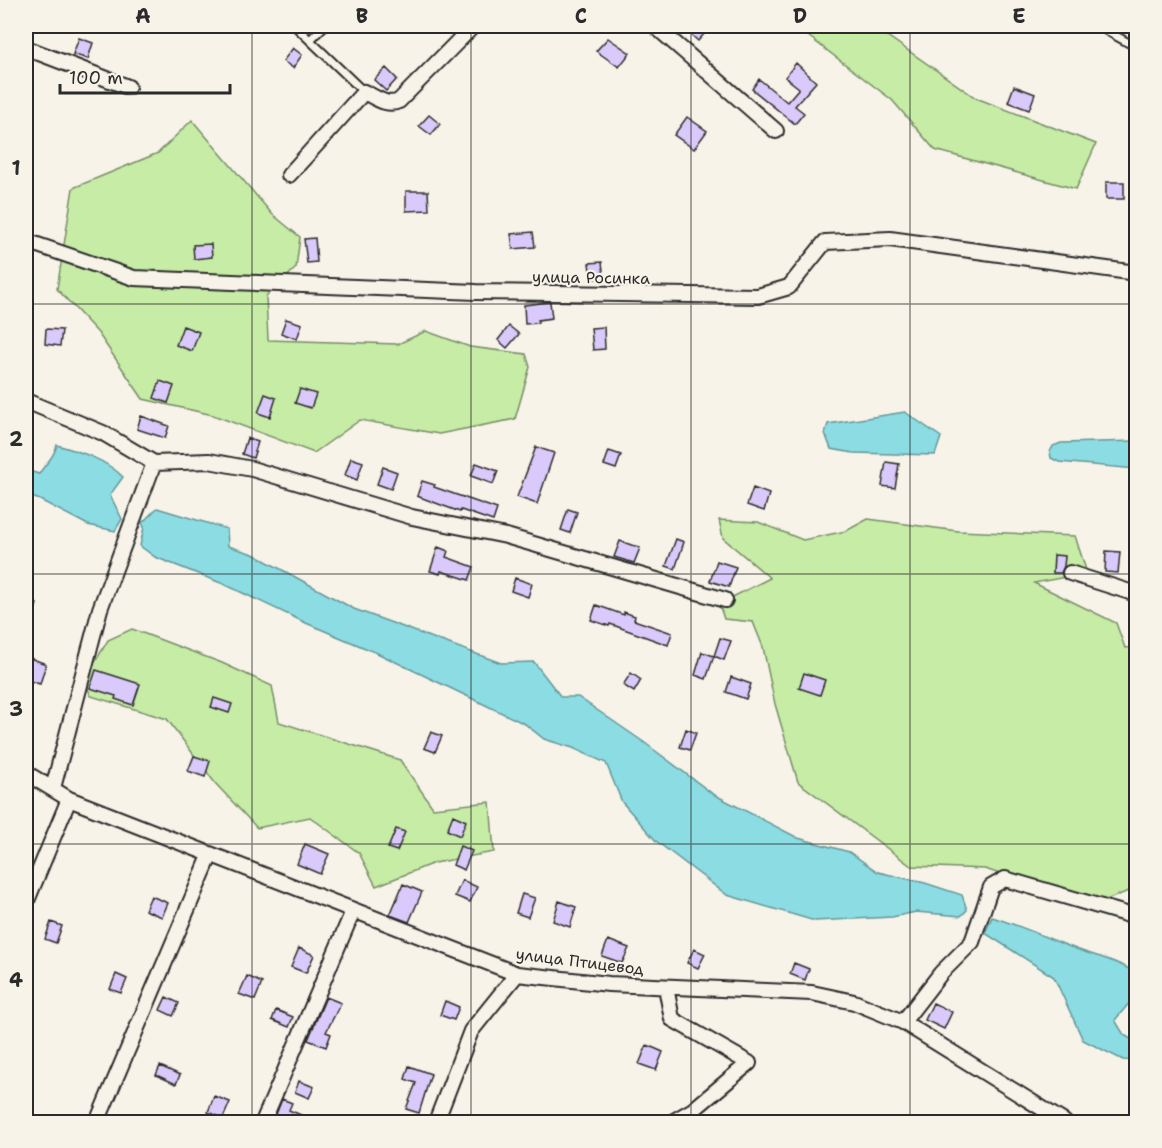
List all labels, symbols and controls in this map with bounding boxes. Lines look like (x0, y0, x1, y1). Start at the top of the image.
text: A (135, 3, 151, 29)
text: B (356, 3, 368, 29)
text: C (575, 3, 587, 29)
text: D (793, 3, 807, 29)
text: E (1012, 3, 1026, 29)
scale bar (60, 57, 230, 95)
text: 100 m (69, 66, 123, 90)
text: 1 (11, 155, 21, 181)
street label: улица Росинка (532, 266, 650, 289)
text: 2 (9, 426, 23, 452)
text: 3 (9, 696, 23, 722)
street label: улица Птицевод (515, 943, 645, 980)
text: 4 (9, 967, 23, 993)

